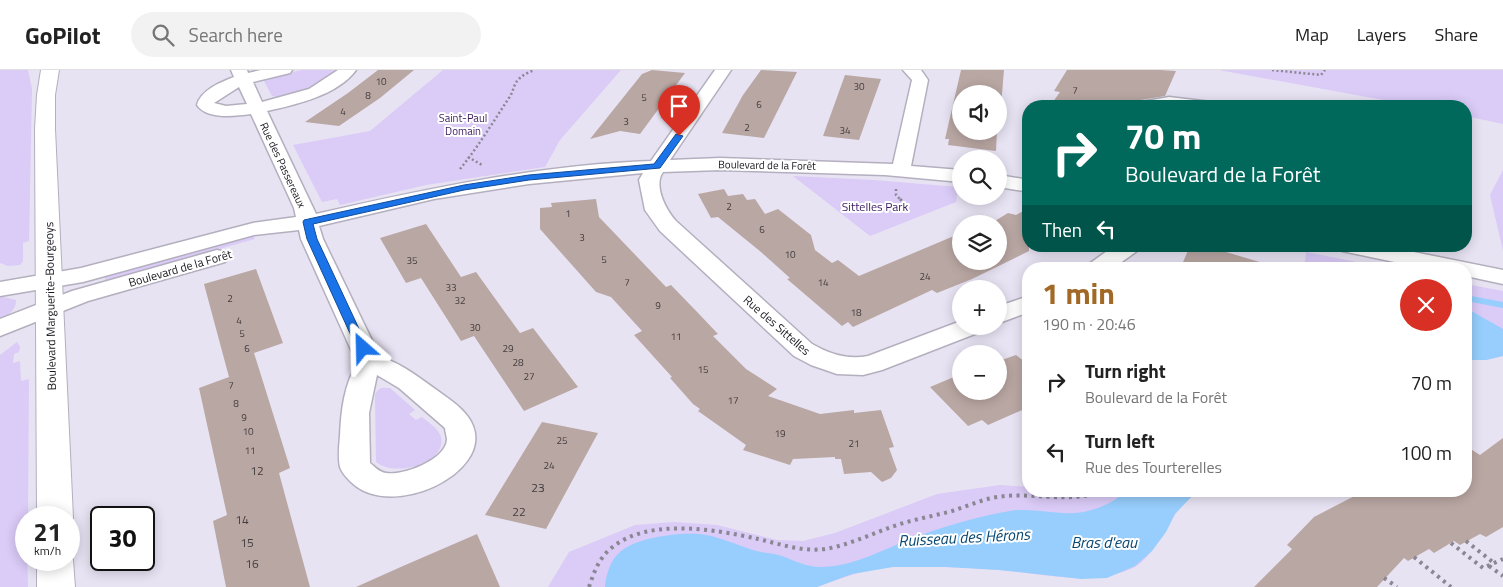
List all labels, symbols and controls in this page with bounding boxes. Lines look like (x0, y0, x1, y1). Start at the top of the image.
search box (131, 12, 481, 57)
text: GoPilot (25, 17, 101, 53)
text: Search here (189, 20, 283, 49)
icon: search (149, 21, 177, 49)
text: Map (1295, 21, 1329, 48)
text: Layers (1357, 21, 1406, 48)
text: Share (1434, 21, 1478, 48)
house number: 10 (375, 74, 387, 89)
house number: 30 (853, 79, 865, 94)
house number: 7 (1072, 83, 1078, 98)
pin (658, 85, 700, 136)
map controls (952, 85, 1007, 400)
button: sound (952, 85, 1007, 140)
house number: 8 (365, 88, 371, 103)
house number: 5 (641, 90, 647, 105)
icon: arrive (665, 92, 693, 120)
house number: 6 (756, 97, 762, 112)
house number: 4 (340, 104, 346, 119)
text: 70 m (1125, 109, 1201, 163)
park label: Saint-Paul Domain (439, 110, 487, 139)
house number: 3 (623, 114, 629, 129)
street label: Rue des Passereaux (256, 120, 310, 210)
house number: 2 (744, 120, 750, 135)
icon: right (1042, 120, 1107, 185)
house number: 34 (839, 123, 851, 138)
button: search (952, 150, 1007, 205)
street label: Boulevard de la Forêt (718, 156, 816, 174)
text: Boulevard de la Forêt (1125, 157, 1321, 191)
park label: Sittelles Park (842, 197, 908, 216)
house number: 2 (726, 199, 732, 214)
house number: 1 (565, 206, 571, 221)
button: layers (952, 215, 1007, 270)
text: Then (1042, 215, 1082, 244)
icon: left (1092, 215, 1120, 243)
street label: Boulevard Marguerite-Bourgeoys (39, 221, 61, 390)
house number: 6 (759, 222, 765, 237)
house number: 3 (579, 230, 585, 245)
street label: Boulevard de la Forêt (126, 244, 235, 292)
house number: 10 (784, 247, 796, 262)
house number: 5 (601, 252, 607, 267)
house number: 35 (406, 253, 418, 268)
house number: 24 (919, 269, 931, 284)
text: 1 min (1042, 270, 1115, 316)
house number: 7 (624, 275, 630, 290)
house number: 14 (817, 275, 829, 290)
button: close (1400, 279, 1452, 331)
house number: 33 (445, 280, 457, 295)
button: + (952, 280, 1007, 335)
street label: Rue des Sittelles (739, 290, 815, 360)
house number: 2 (227, 291, 233, 306)
house number: 32 (454, 293, 466, 308)
house number: 9 (655, 298, 661, 313)
house number: 18 (850, 305, 862, 320)
text: 190 m · 20:46 (1042, 312, 1136, 336)
house number: 4 (236, 313, 242, 328)
house number: 30 (469, 320, 481, 335)
position arrow (336, 321, 388, 373)
house number: 5 (239, 326, 245, 341)
house number: 11 (670, 329, 682, 344)
house number: 6 (244, 341, 250, 356)
house number: 29 (502, 341, 514, 356)
button: − (952, 345, 1007, 400)
house number: 28 (512, 355, 524, 370)
text: Turn right (1085, 356, 1166, 385)
house number: 15 (697, 362, 709, 377)
icon: right (1042, 368, 1070, 396)
text: 70 m (1411, 368, 1452, 397)
house number: 27 (523, 369, 535, 384)
house number: 7 (228, 378, 234, 393)
text: Boulevard de la Forêt (1085, 385, 1227, 409)
house number: 17 (727, 393, 739, 408)
house number: 8 (233, 396, 239, 411)
house number: 9 (241, 410, 247, 425)
house number: 10 (242, 424, 254, 439)
house number: 19 (774, 426, 786, 441)
text: Turn left (1085, 426, 1155, 455)
house number: 25 (556, 433, 568, 448)
house number: 21 (848, 436, 860, 451)
icon: left (1042, 438, 1070, 466)
text: 100 m (1400, 438, 1452, 467)
house number: 11 (244, 443, 256, 458)
text: Rue des Tourterelles (1085, 455, 1222, 479)
house number: 24 (543, 458, 555, 473)
house number: 12 (250, 461, 264, 480)
house number: 23 (531, 478, 545, 497)
house number: 22 (512, 502, 526, 521)
speed limit sign: 30 (90, 506, 155, 571)
house number: 14 (235, 510, 249, 529)
text: 21 (33, 513, 62, 551)
water label: Ruisseau des Hérons (898, 522, 1031, 552)
water label: Bras d'eau (1071, 530, 1138, 554)
house number: 15 (240, 533, 254, 552)
text: km/h (34, 541, 61, 560)
house number: 16 (245, 554, 259, 573)

